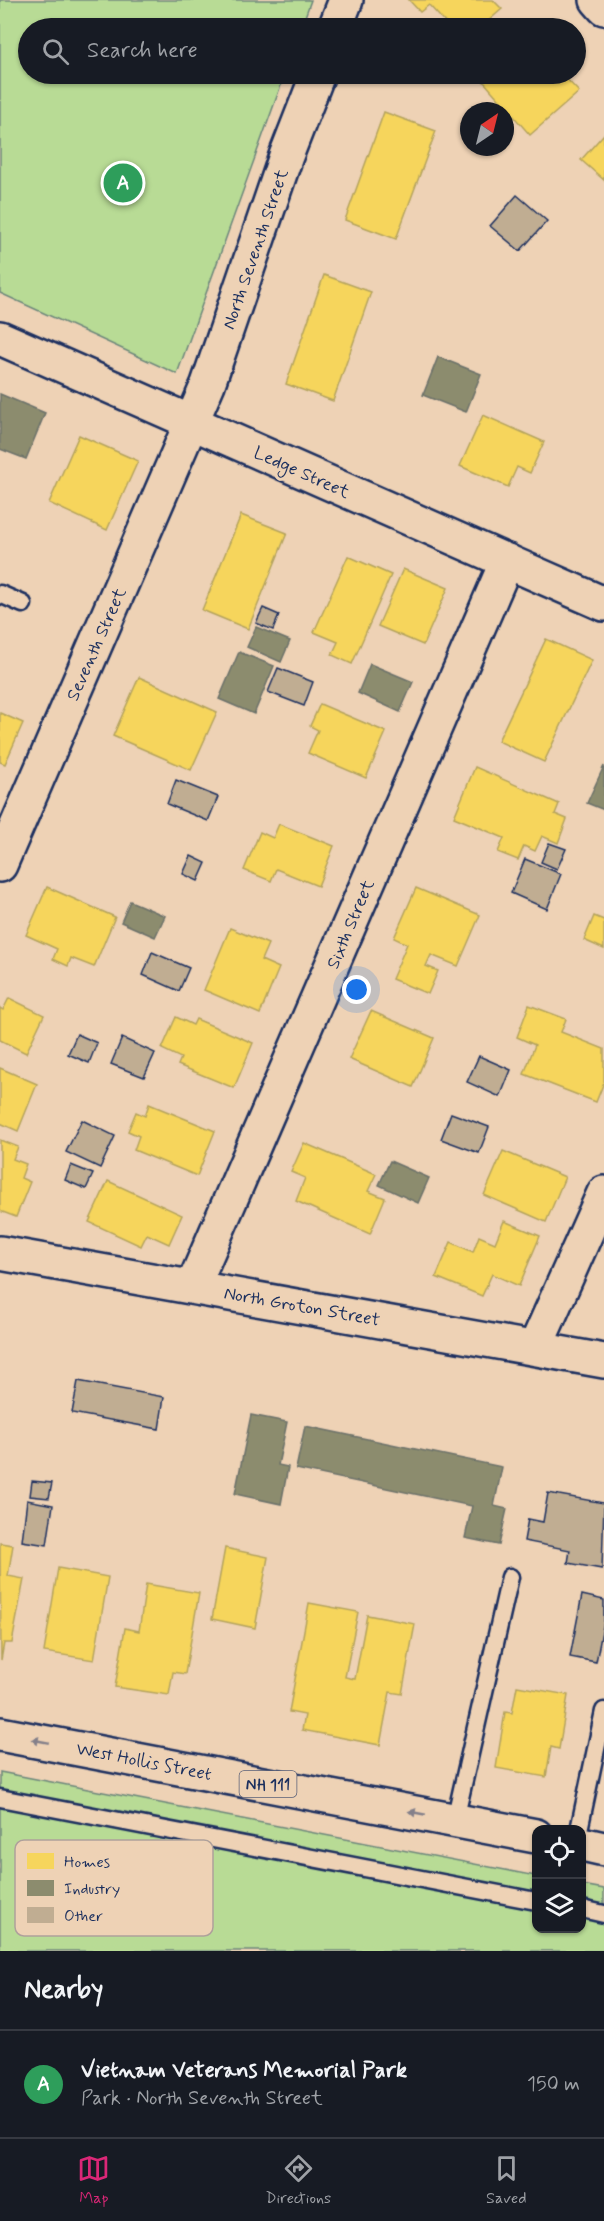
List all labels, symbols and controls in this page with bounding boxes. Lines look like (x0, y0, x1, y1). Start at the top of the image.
search box (18, 18, 586, 84)
icon: search (39, 35, 72, 68)
text: Search here (87, 37, 198, 65)
north arrow (460, 102, 514, 156)
pin: A (104, 160, 142, 206)
street label: North Seventh Street (217, 166, 295, 333)
street label: Ledge Street (249, 441, 354, 506)
street label: Seventh Street (61, 584, 133, 705)
street label: Sixth Street (321, 876, 381, 973)
your location (342, 975, 371, 1004)
street label: North Groton Street (222, 1281, 382, 1333)
one-way arrow (30, 1736, 49, 1745)
street label: West Hollis Street (74, 1737, 214, 1787)
road number: NH 111 (240, 1771, 296, 1797)
one-way arrow (408, 1808, 427, 1817)
map controls (532, 1825, 586, 1933)
button: locate (532, 1825, 586, 1879)
legend (15, 1840, 213, 1936)
text: Homes (64, 1852, 110, 1873)
text: Industry (64, 1879, 120, 1900)
button: layers (532, 1879, 586, 1933)
text: Other (64, 1906, 103, 1927)
text: Nearby (24, 1973, 103, 2007)
text: Vietnam Veterans Memorial Park (81, 2057, 407, 2085)
text: A (37, 2071, 50, 2098)
text: 150 m (527, 2071, 580, 2098)
text: Park · North Seventh Street (81, 2085, 323, 2112)
tab: Map (77, 2152, 110, 2209)
tab: Directions (265, 2152, 331, 2209)
tab: Saved (486, 2152, 527, 2209)

